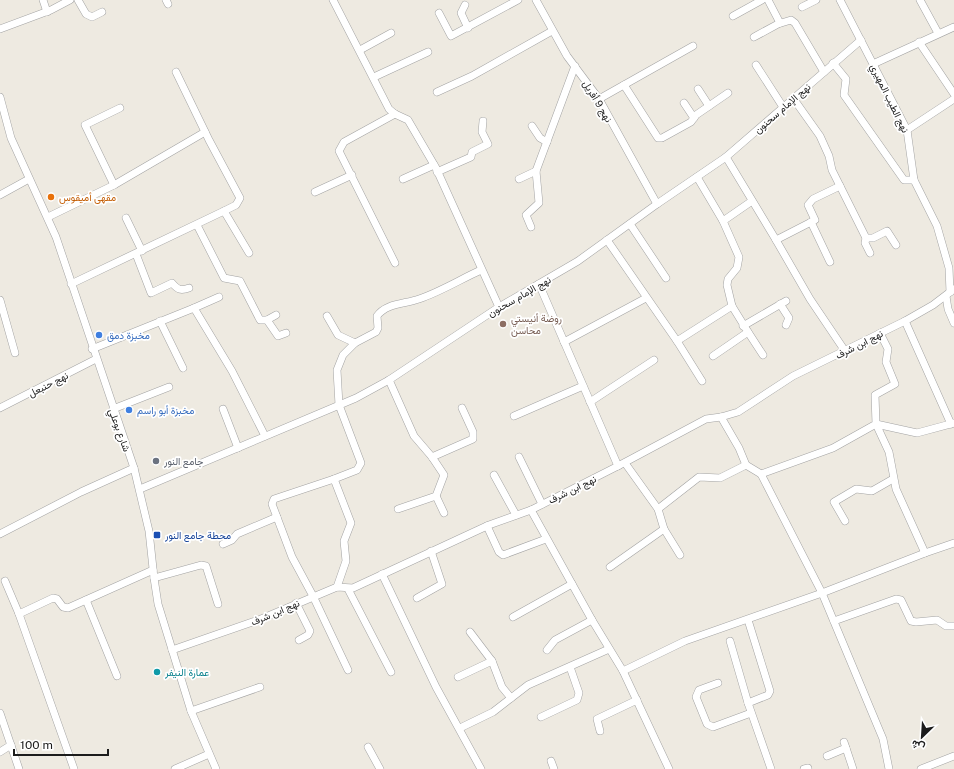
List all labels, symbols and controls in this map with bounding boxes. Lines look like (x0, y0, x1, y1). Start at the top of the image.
street label: نهج الطيب المهيري (865, 62, 912, 136)
street label: نهج 9 أفريل (580, 78, 615, 125)
street label: نهج الإمام سحنون (751, 80, 813, 136)
place label: مقهى أميقوس (59, 191, 116, 204)
marker: مقهى أميقوس (46, 192, 56, 202)
street label: نهج الإمام سحنون (485, 273, 553, 320)
place label: روضة أنيستي محاسن (511, 312, 562, 337)
marker: روضة أنيستي محاسن (498, 319, 508, 329)
street label: نهج ابن شرف (833, 327, 885, 362)
place label: مخبزة دمق (107, 329, 150, 342)
marker: مخبزة دمق (94, 330, 104, 340)
street label: نهج حنبعل (26, 369, 71, 400)
place label: مخبزة أبو راسم (137, 404, 194, 417)
marker: مخبزة أبو راسم (124, 405, 134, 415)
street label: شارع بوعلي (104, 407, 133, 454)
place label: جامع النور (163, 455, 204, 468)
marker: جامع النور (151, 456, 161, 466)
street label: نهج ابن شرف (546, 472, 598, 507)
place label: محطة جامع النور (164, 529, 231, 542)
marker: محطة جامع النور (152, 530, 162, 540)
street label: نهج ابن شرف (249, 596, 302, 629)
place label: عمارة النيفر (164, 666, 209, 679)
marker: عمارة النيفر (152, 667, 162, 677)
north arrow (902, 717, 942, 757)
scale bar (14, 731, 108, 757)
text: ش (909, 737, 927, 754)
text: 100 m (20, 738, 53, 752)

